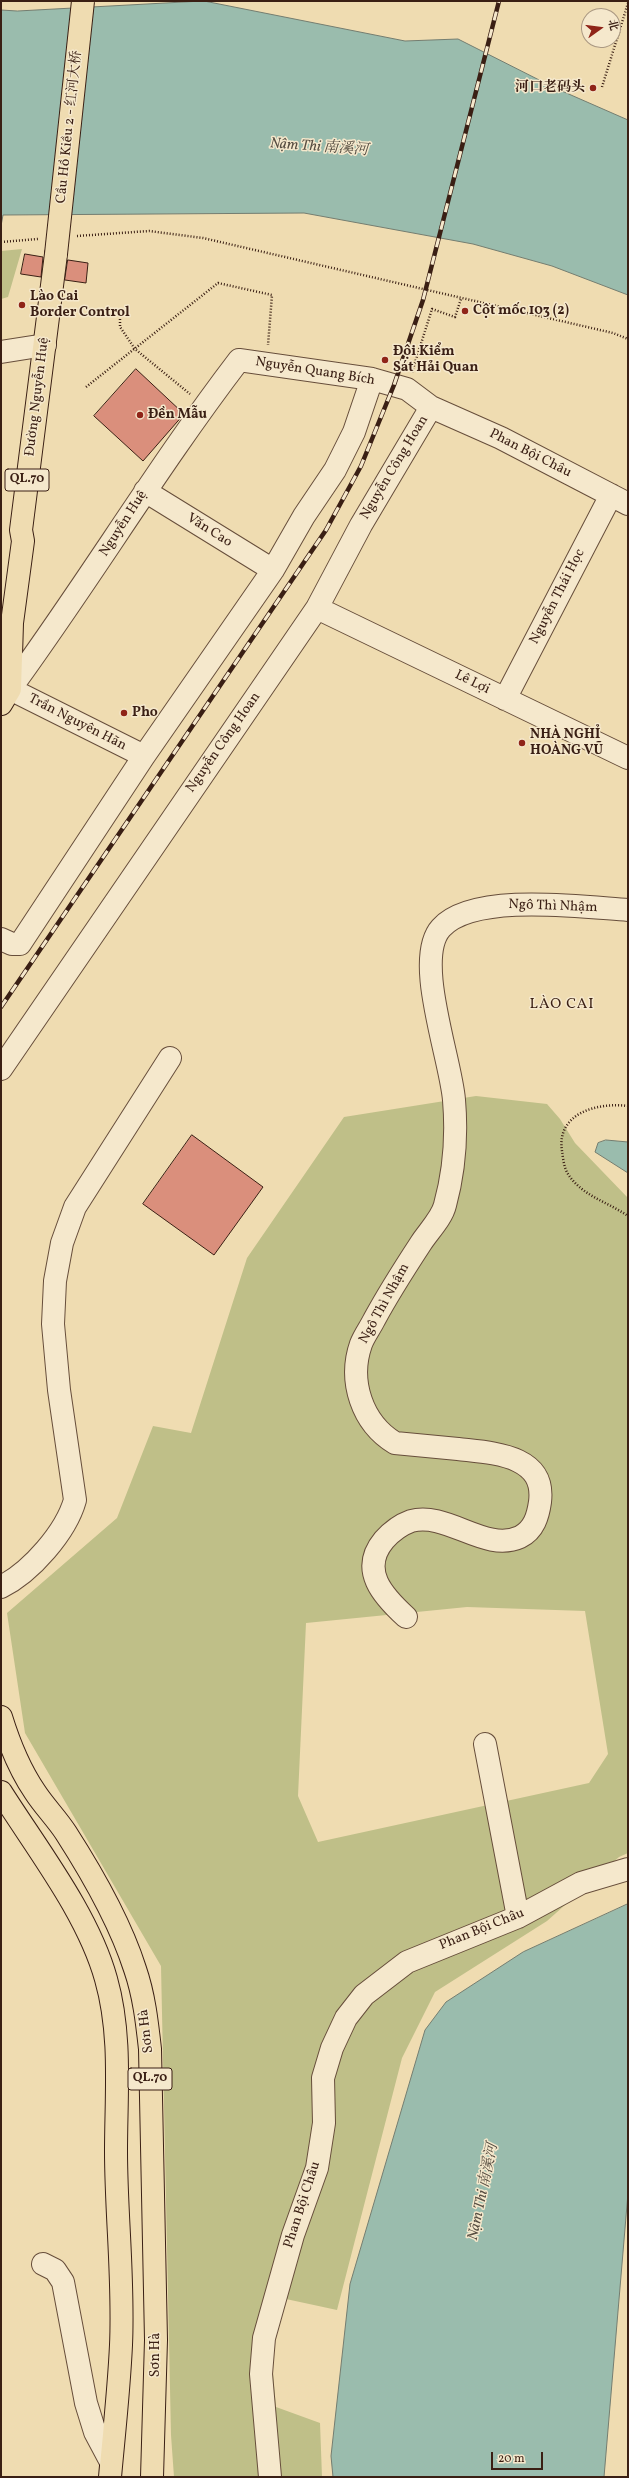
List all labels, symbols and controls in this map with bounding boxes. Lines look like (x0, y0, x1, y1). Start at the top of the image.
north arrow (581, 8, 621, 48)
text: 北 (604, 18, 621, 32)
street label: Cầu Hồ Kiều 2 - 红河大桥 (54, 50, 86, 204)
place label: 河口老码头 (515, 80, 585, 96)
marker: 河口老码头 (588, 83, 598, 93)
water label: Nậm Thi 南溪河 (269, 136, 369, 160)
place label: Lào Cai Border Control (30, 289, 130, 322)
marker: Lào Cai Border Control (17, 300, 27, 310)
place label: Cột mốc 103 (2) (473, 303, 569, 319)
marker: Cột mốc 103 (2) (460, 306, 470, 316)
street label: Đường Nguyễn Huệ (22, 336, 54, 458)
place label: Đội Kiểm Sát Hải Quan (393, 344, 479, 376)
street label: Nguyễn Quang Bích (254, 354, 376, 390)
marker: Đội Kiểm Sát Hải Quan (380, 355, 390, 365)
place label: Đền Mẫu (148, 407, 207, 423)
marker: Đền Mẫu (135, 410, 145, 420)
street label: Nguyễn Công Hoan (357, 413, 433, 523)
street label: Phan Bội Châu (486, 426, 574, 482)
road number: QL.70 (5, 469, 49, 491)
street label: Nguyễn Huệ (96, 488, 152, 560)
street label: Văn Cao (183, 510, 235, 552)
street label: Nguyễn Thái Học (527, 547, 589, 647)
street label: Lê Lợi (452, 667, 492, 699)
street label: Nguyễn Công Hoan (183, 690, 265, 796)
street label: Trần Nguyên Hãn (25, 691, 129, 755)
place label: Pho (132, 705, 158, 721)
marker: Pho (119, 708, 129, 718)
place label: NHÀ NGHỈ HOÀNG VŨ (530, 727, 603, 760)
marker: NHÀ NGHỈ HOÀNG VŨ (517, 738, 527, 748)
street label: Ngô Thì Nhậm (508, 897, 598, 917)
district label: LÀO CAI (530, 996, 594, 1014)
street label: Ngô Thì Nhậm (356, 1261, 414, 1347)
street label: Phan Bội Châu (437, 1905, 527, 1955)
street label: Sơn Hà (136, 2008, 158, 2054)
road number: QL.70 (128, 2068, 172, 2090)
water label: Nậm Thi 南溪河 (465, 2142, 503, 2242)
street label: Phan Bội Châu (281, 2160, 325, 2250)
street label: Sơn Hà (148, 2333, 164, 2377)
scale bar (493, 2444, 545, 2470)
text: 20 m (498, 2451, 525, 2467)

